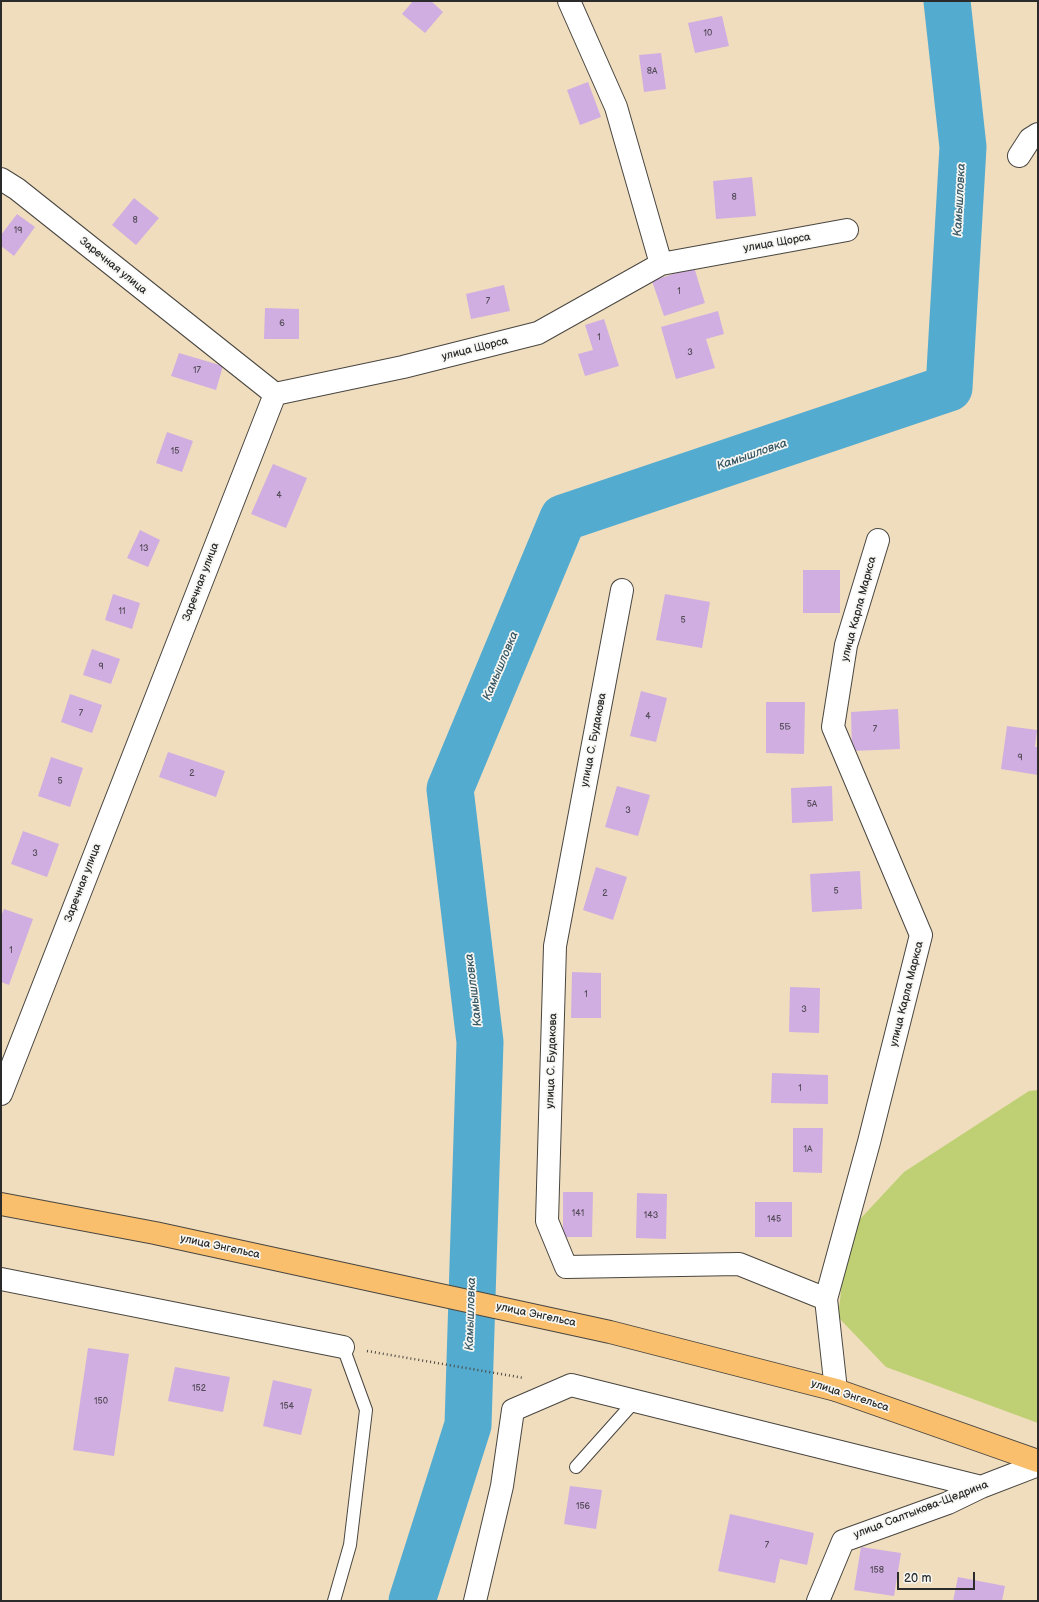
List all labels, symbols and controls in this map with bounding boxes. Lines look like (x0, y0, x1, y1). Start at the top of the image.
house number: 10 (704, 29, 712, 39)
house number: 8А (647, 67, 657, 77)
water label: Камышловка (951, 163, 969, 237)
house number: 8 (731, 193, 737, 203)
house number: 8 (132, 216, 138, 226)
house number: 19 (14, 226, 22, 236)
street label: улица Щорса (742, 231, 812, 255)
street label: Заречная улица (77, 235, 149, 297)
house number: 1 (677, 287, 681, 297)
house number: 7 (486, 297, 490, 307)
house number: 6 (279, 319, 285, 329)
house number: 1 (597, 333, 601, 343)
street label: улица Щорса (440, 334, 510, 364)
house number: 3 (687, 348, 693, 358)
house number: 17 (193, 366, 201, 376)
water label: Камышловка (715, 436, 789, 474)
house number: 15 (171, 447, 179, 457)
house number: 4 (276, 491, 282, 501)
street label: Заречная улица (180, 541, 222, 623)
house number: 13 (139, 544, 149, 554)
street label: улица Карла Маркса (839, 555, 879, 663)
house number: 11 (119, 607, 125, 617)
house number: 5 (680, 616, 686, 626)
water label: Камышловка (480, 629, 522, 703)
house number: 9 (98, 662, 104, 672)
street label: улица С. Будакова (578, 692, 610, 788)
house number: 7 (79, 709, 83, 719)
house number: 4 (645, 712, 651, 722)
house number: 5Б (779, 723, 791, 733)
house number: 7 (873, 725, 877, 735)
house number: 9 (1017, 753, 1023, 763)
house number: 2 (189, 769, 195, 779)
house number: 5 (57, 777, 63, 787)
house number: 5А (807, 800, 817, 810)
house number: 3 (625, 806, 631, 816)
street label: Заречная улица (62, 842, 104, 924)
house number: 3 (32, 849, 38, 859)
house number: 5 (833, 887, 839, 897)
house number: 2 (602, 889, 608, 899)
street label: улица Карла Маркса (887, 940, 927, 1048)
house number: 1 (9, 946, 13, 956)
water label: Камышловка (462, 953, 486, 1027)
house number: 1 (584, 990, 588, 1000)
house number: 3 (801, 1005, 807, 1015)
street label: улица С. Будакова (544, 1013, 560, 1109)
house number: 1 (798, 1084, 802, 1094)
house number: 1А (804, 1145, 812, 1155)
house number: 141 (572, 1209, 584, 1219)
house number: 143 (644, 1211, 658, 1221)
house number: 145 (767, 1215, 781, 1225)
street label: улица Энгельса (179, 1232, 261, 1262)
water label: Камышловка (463, 1277, 479, 1351)
street label: улица Энгельса (495, 1300, 577, 1330)
street label: улица Энгельса (809, 1377, 891, 1415)
house number: 152 (192, 1384, 206, 1394)
house number: 150 (94, 1397, 108, 1407)
house number: 154 (280, 1402, 294, 1412)
street label: улица Салтыкова-Щедрина (852, 1478, 990, 1542)
house number: 156 (576, 1502, 590, 1512)
house number: 7 (765, 1541, 769, 1551)
scale bar (899, 1564, 977, 1590)
house number: 158 (870, 1566, 884, 1576)
text: 20 m (904, 1571, 931, 1586)

